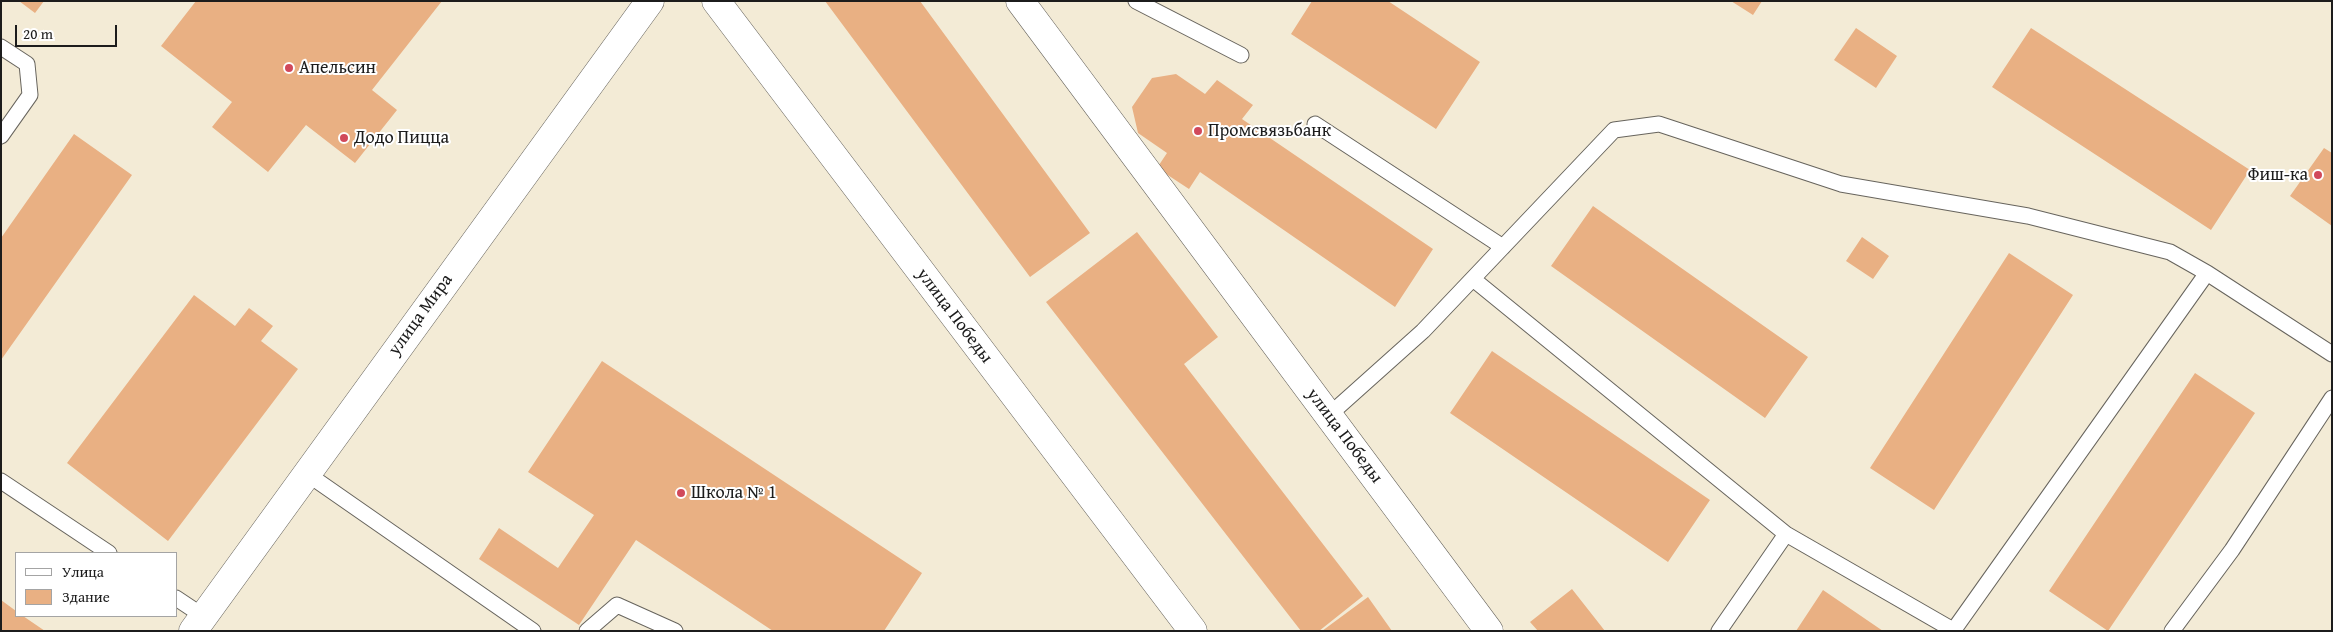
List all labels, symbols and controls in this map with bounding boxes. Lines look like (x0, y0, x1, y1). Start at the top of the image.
scale bar (18, 15, 120, 47)
text: 20 m (23, 23, 53, 44)
place label: Апельсин (299, 57, 376, 79)
marker: Апельсин (283, 62, 295, 74)
place label: Промсвязьбанк (1208, 120, 1331, 142)
marker: Промсвязьбанк (1192, 125, 1204, 137)
place label: Додо Пицца (354, 127, 449, 149)
marker: Додо Пицца (338, 132, 350, 144)
place label: Фиш-ка (2248, 164, 2308, 186)
marker: Фиш-ка (2312, 169, 2324, 181)
street label: улица Победы (911, 264, 997, 368)
street label: улица Мира (384, 270, 458, 360)
street label: улица Победы (1301, 384, 1387, 488)
place label: Школа № 1 (691, 482, 777, 504)
marker: Школа № 1 (675, 487, 687, 499)
legend (15, 552, 178, 617)
text: Улица (62, 561, 104, 582)
text: Здание (62, 586, 110, 607)

